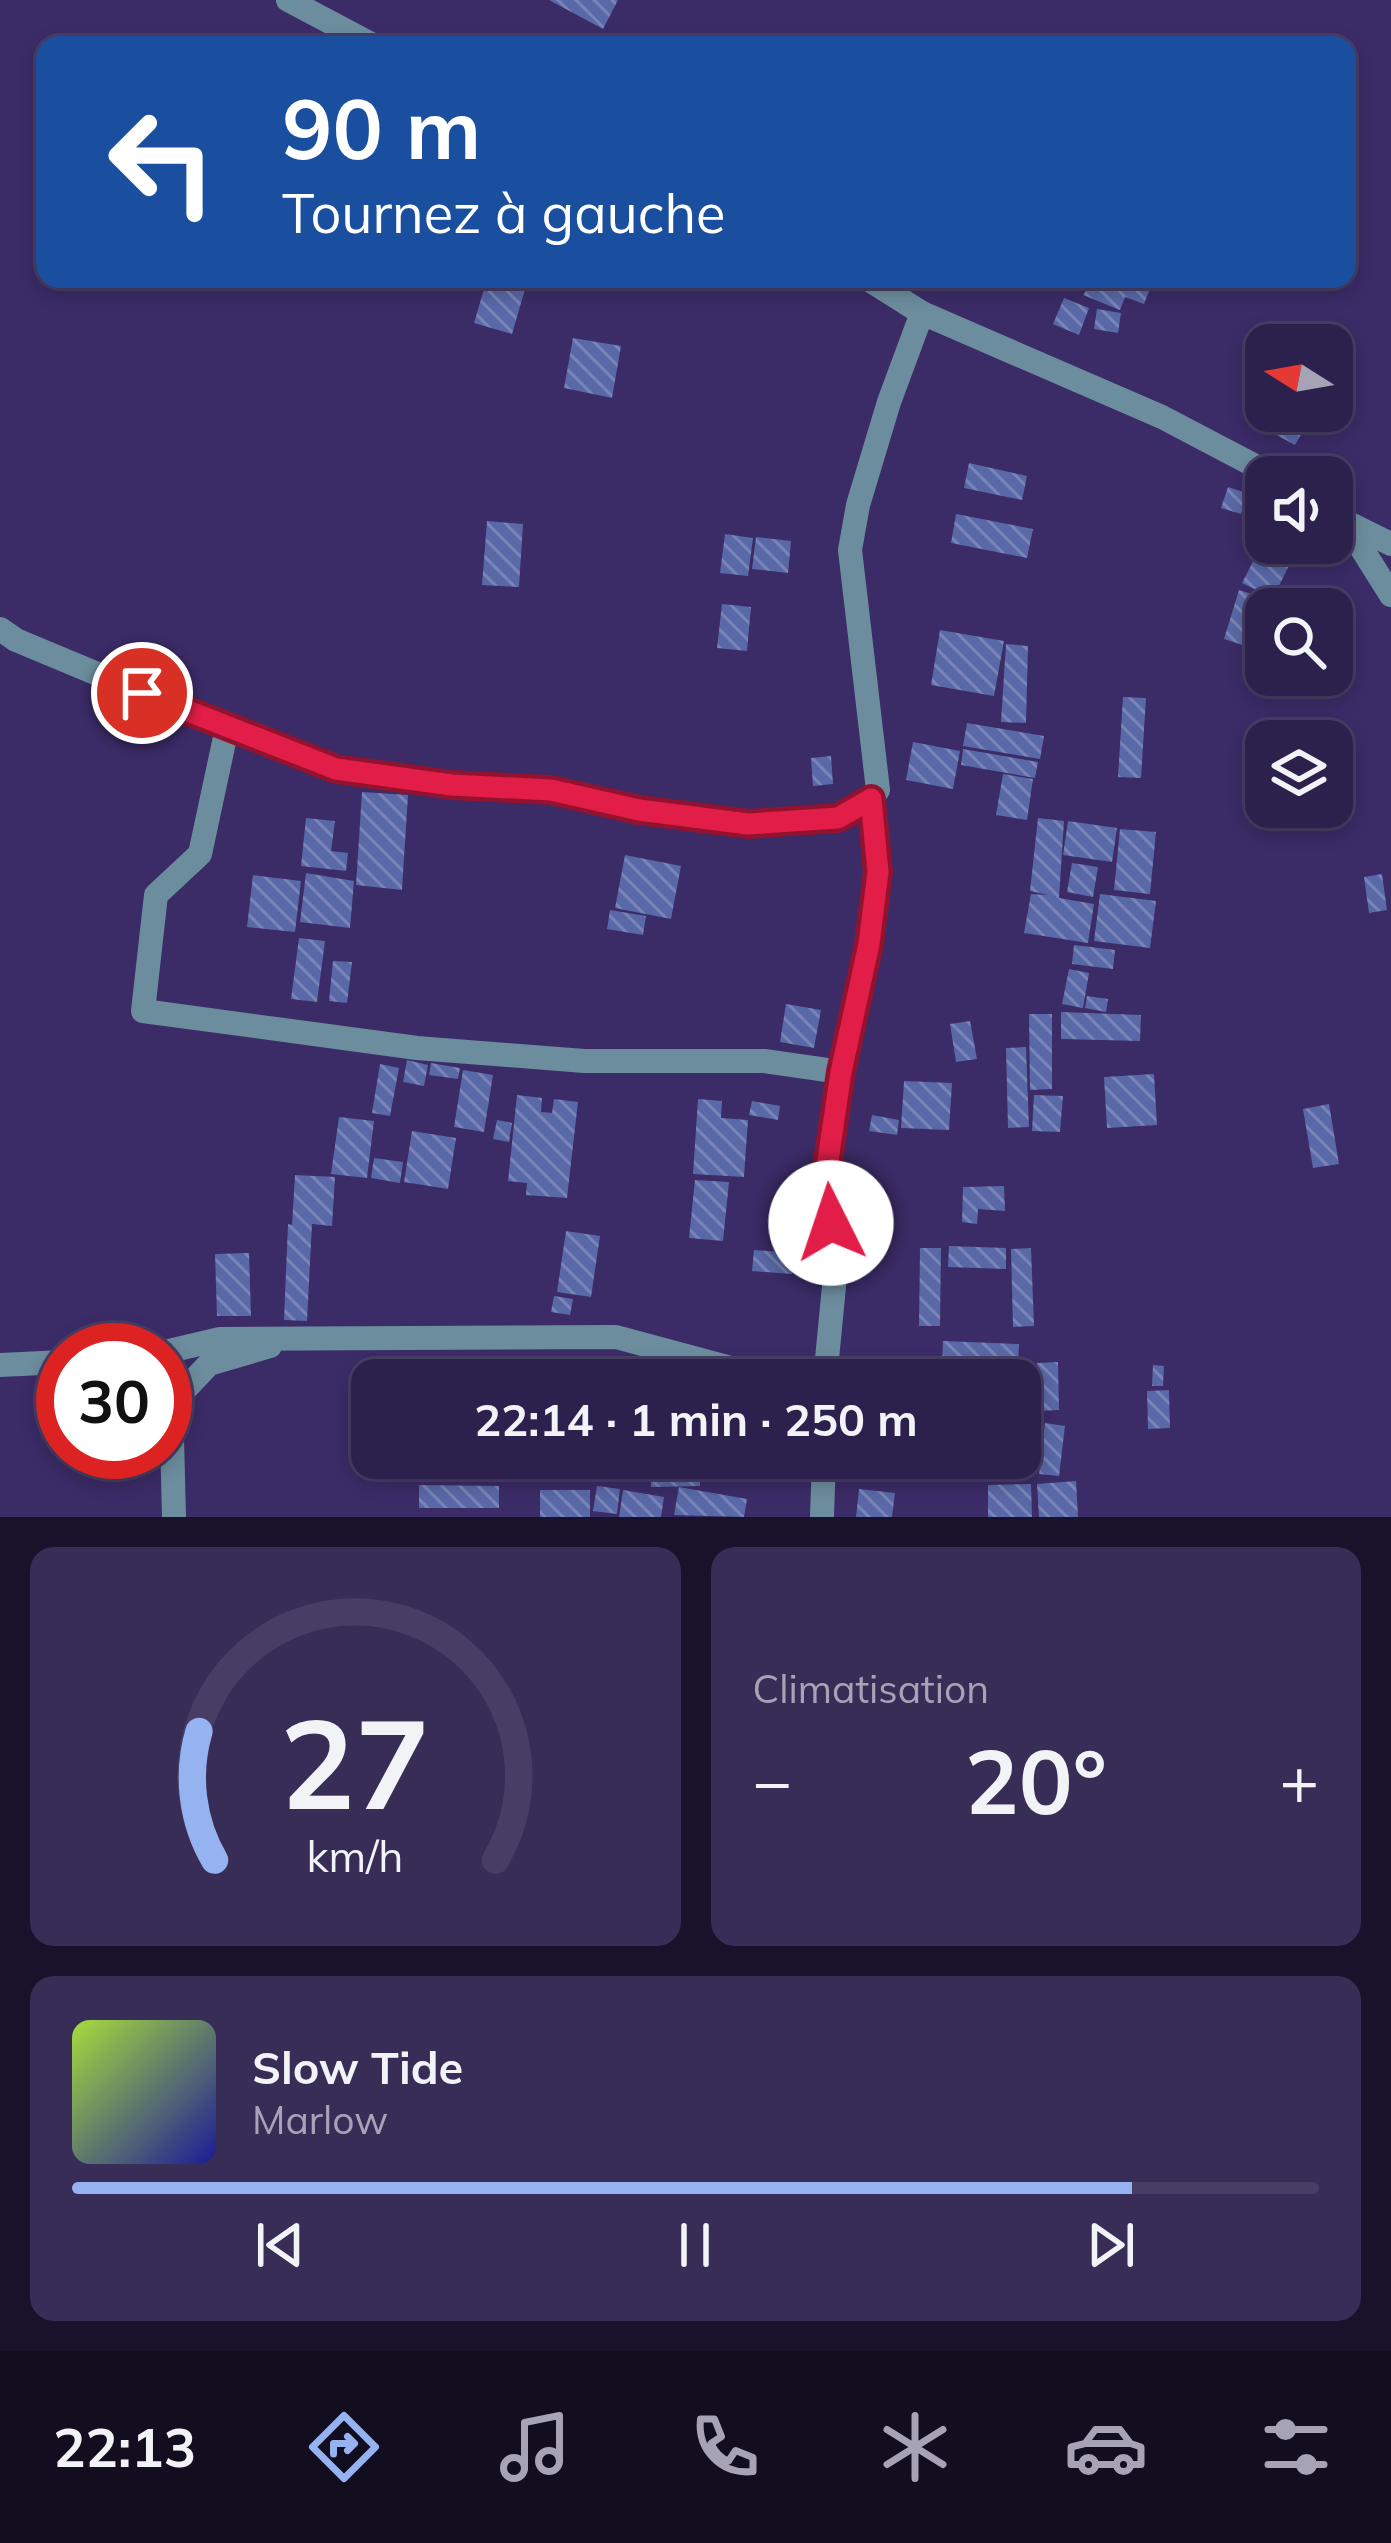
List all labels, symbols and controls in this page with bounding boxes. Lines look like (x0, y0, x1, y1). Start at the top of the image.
text: 90 m (282, 75, 481, 180)
icon: left (84, 84, 240, 240)
text: Tournez à gauche (282, 179, 725, 247)
north arrow (1245, 324, 1353, 432)
map controls (1245, 324, 1353, 828)
button: sound (1245, 456, 1353, 564)
button: search (1245, 588, 1353, 696)
pin (91, 642, 193, 744)
icon: arrive (109, 660, 175, 726)
button: layers (1245, 720, 1353, 828)
position arrow (768, 1160, 894, 1286)
speed limit sign: 30 (36, 1323, 192, 1479)
text: 22:14 · 1 min · 250 m (474, 1391, 918, 1447)
text: Climatisation (753, 1664, 989, 1713)
text: 27 (280, 1684, 430, 1840)
text: 20° (965, 1724, 1107, 1837)
text: − (753, 1739, 792, 1822)
text: + (1279, 1739, 1319, 1822)
text: km/h (307, 1828, 404, 1882)
text: Slow Tide (252, 2039, 463, 2095)
text: Marlow (252, 2095, 388, 2144)
icon: previous (247, 2212, 313, 2278)
icon: pause (662, 2212, 728, 2278)
icon: next (1078, 2212, 1144, 2278)
icon: directions (302, 2405, 386, 2489)
icon: music (493, 2405, 577, 2489)
icon: phone (683, 2405, 767, 2489)
icon: climate (873, 2405, 957, 2489)
icon: car (1064, 2405, 1148, 2489)
icon: filters (1254, 2405, 1338, 2489)
text: 22:13 (53, 2413, 196, 2481)

